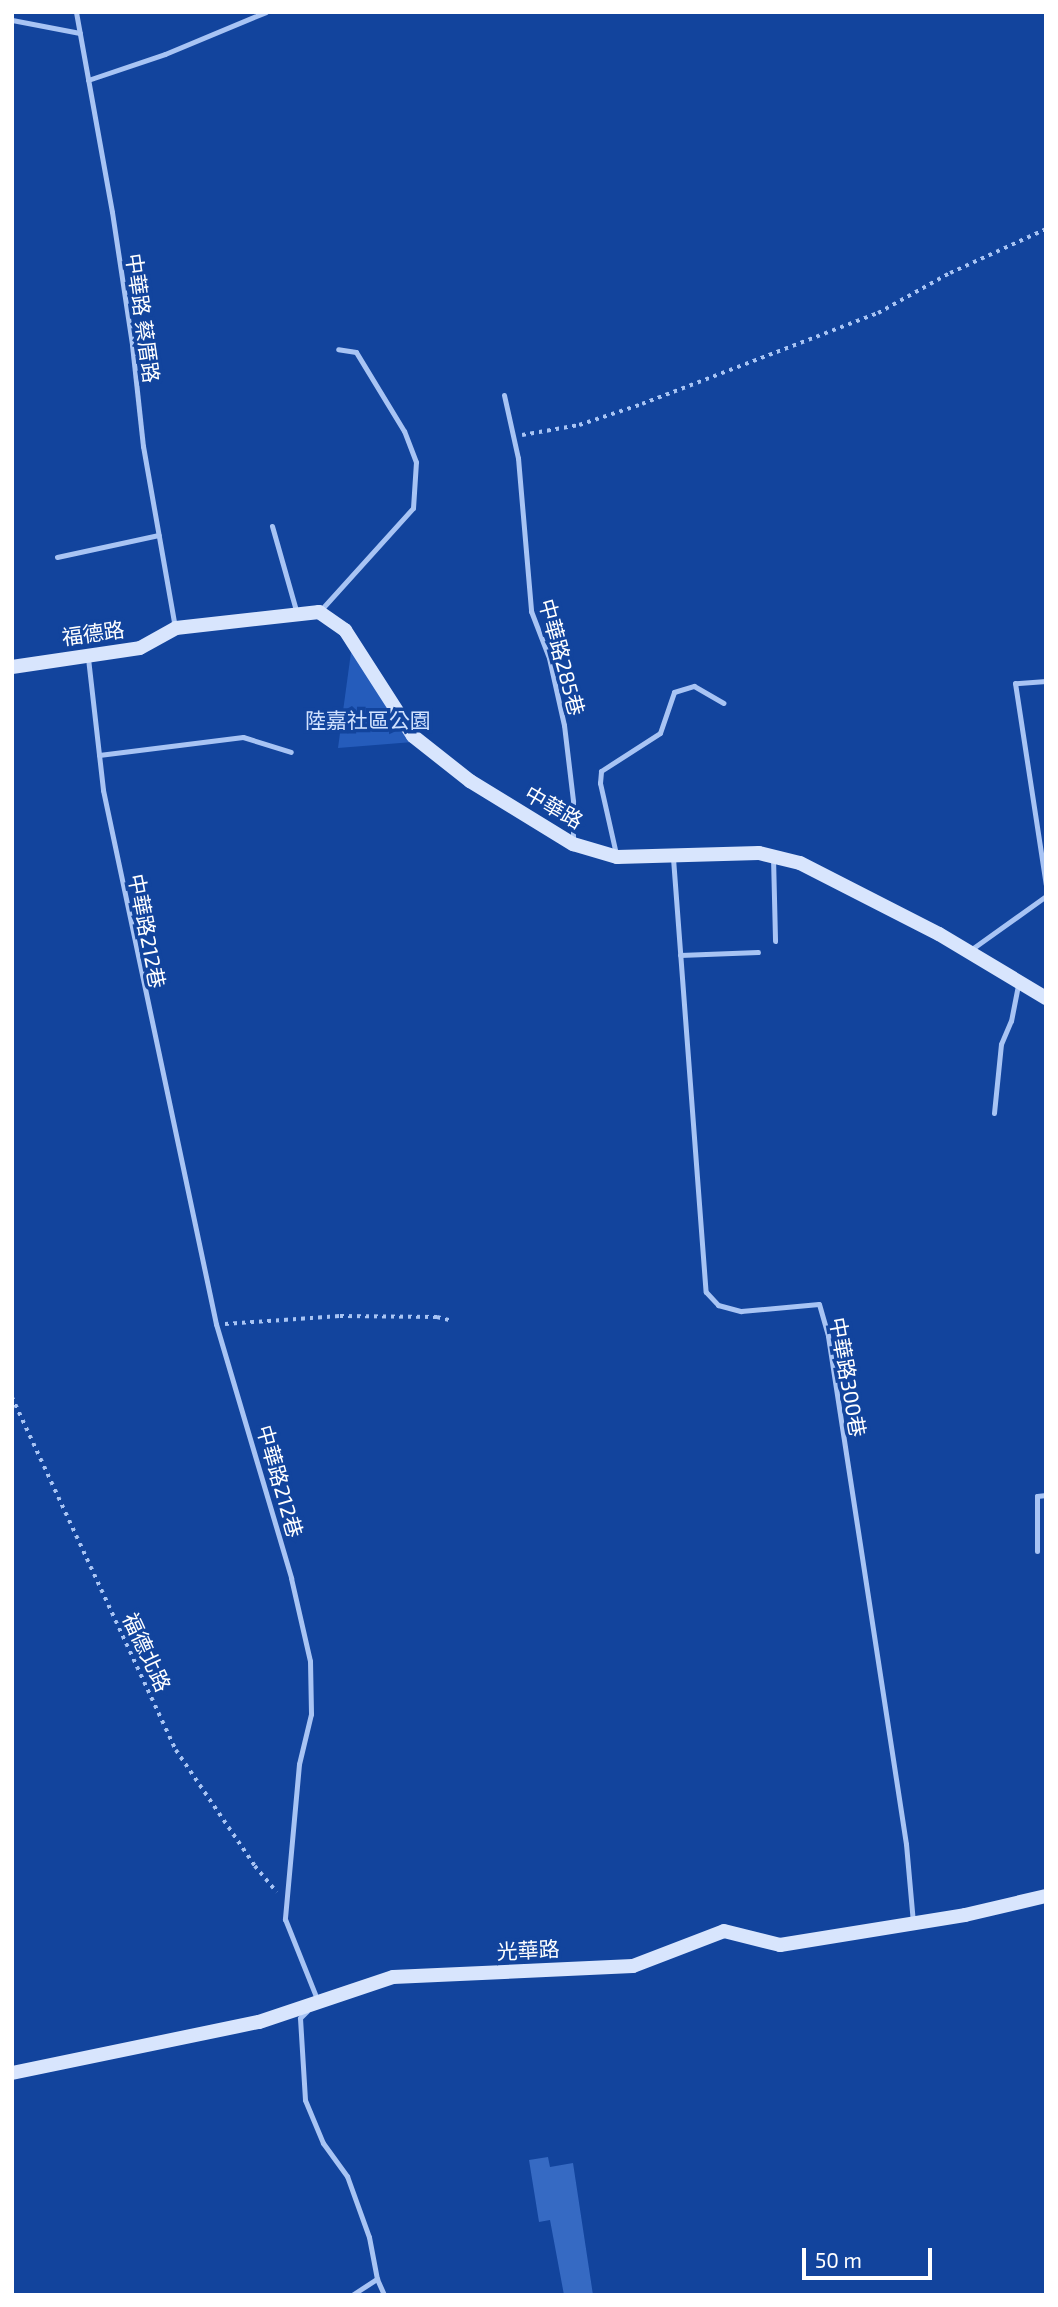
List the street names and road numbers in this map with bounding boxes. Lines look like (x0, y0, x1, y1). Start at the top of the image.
street label: 中華路 蔡厝路 (121, 252, 165, 384)
street label: 中華路285巷 (534, 596, 590, 718)
street label: 福德路 (60, 616, 126, 650)
street label: 中華路 (520, 780, 588, 834)
street label: 中華路212巷 (124, 872, 170, 990)
street label: 中華路300巷 (825, 1315, 871, 1439)
street label: 中華路212巷 (252, 1422, 308, 1540)
street label: 福德北路 (118, 1609, 176, 1695)
street label: 光華路 (496, 1936, 560, 1964)

